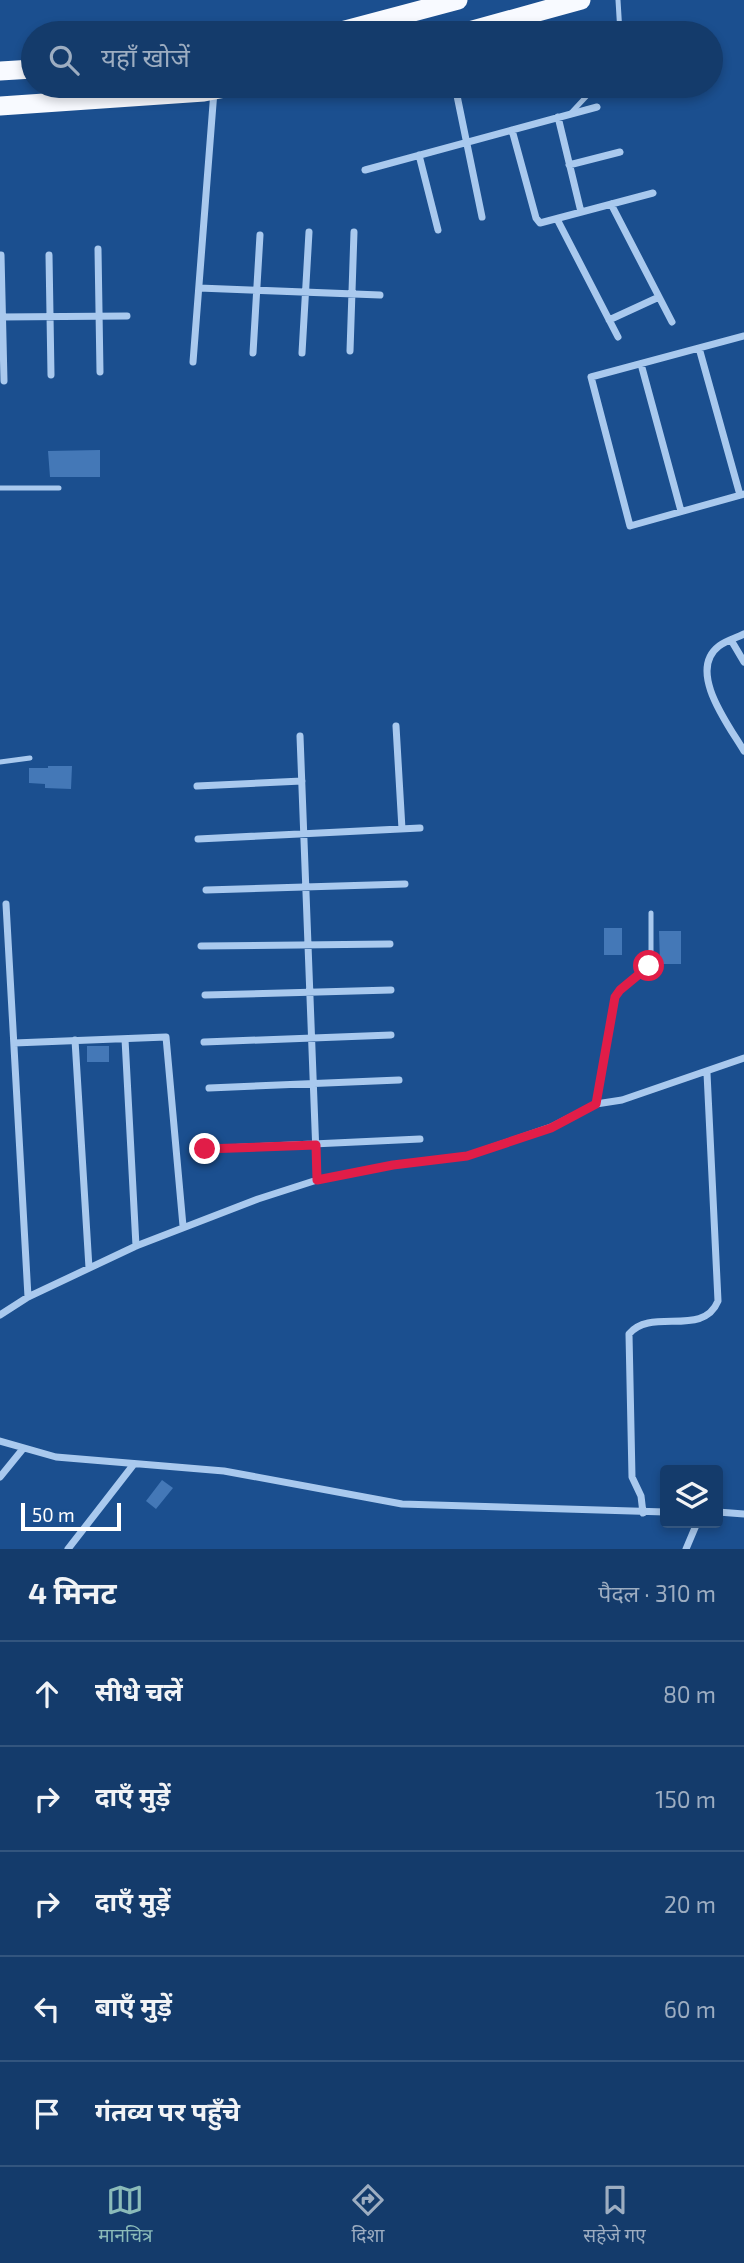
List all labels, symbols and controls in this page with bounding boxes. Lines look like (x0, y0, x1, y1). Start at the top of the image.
search box (21, 21, 723, 98)
icon: search (45, 41, 83, 79)
text: यहाँ खोजें (101, 41, 190, 72)
route start (633, 950, 664, 981)
route end (189, 1133, 220, 1164)
map controls (660, 1465, 723, 1528)
button: layers (660, 1465, 723, 1528)
scale bar (21, 1500, 121, 1532)
text: 50 m (32, 1503, 75, 1526)
text: 4 मिनट (28, 1574, 117, 1610)
text: पैदल · 310 m (598, 1579, 716, 1607)
icon: ahead (28, 1675, 66, 1713)
text: सीधे चलें (95, 1675, 183, 1706)
text: 80 m (663, 1680, 716, 1708)
icon: right (28, 1780, 66, 1818)
text: दाएँ मुड़ें (95, 1780, 170, 1811)
text: 150 m (655, 1785, 716, 1813)
icon: right (28, 1885, 66, 1923)
text: दाएँ मुड़ें (95, 1885, 170, 1916)
text: 20 m (664, 1890, 716, 1918)
icon: left (28, 1990, 66, 2028)
text: बाएँ मुड़ें (95, 1990, 172, 2021)
text: 60 m (664, 1995, 716, 2023)
icon: arrive (28, 2095, 66, 2133)
text: गंतव्य पर पहुँचे (95, 2095, 240, 2126)
tab: मानचित्र (98, 2181, 153, 2250)
tab: दिशा (349, 2181, 387, 2250)
tab: सहेजे गए (583, 2181, 646, 2250)

